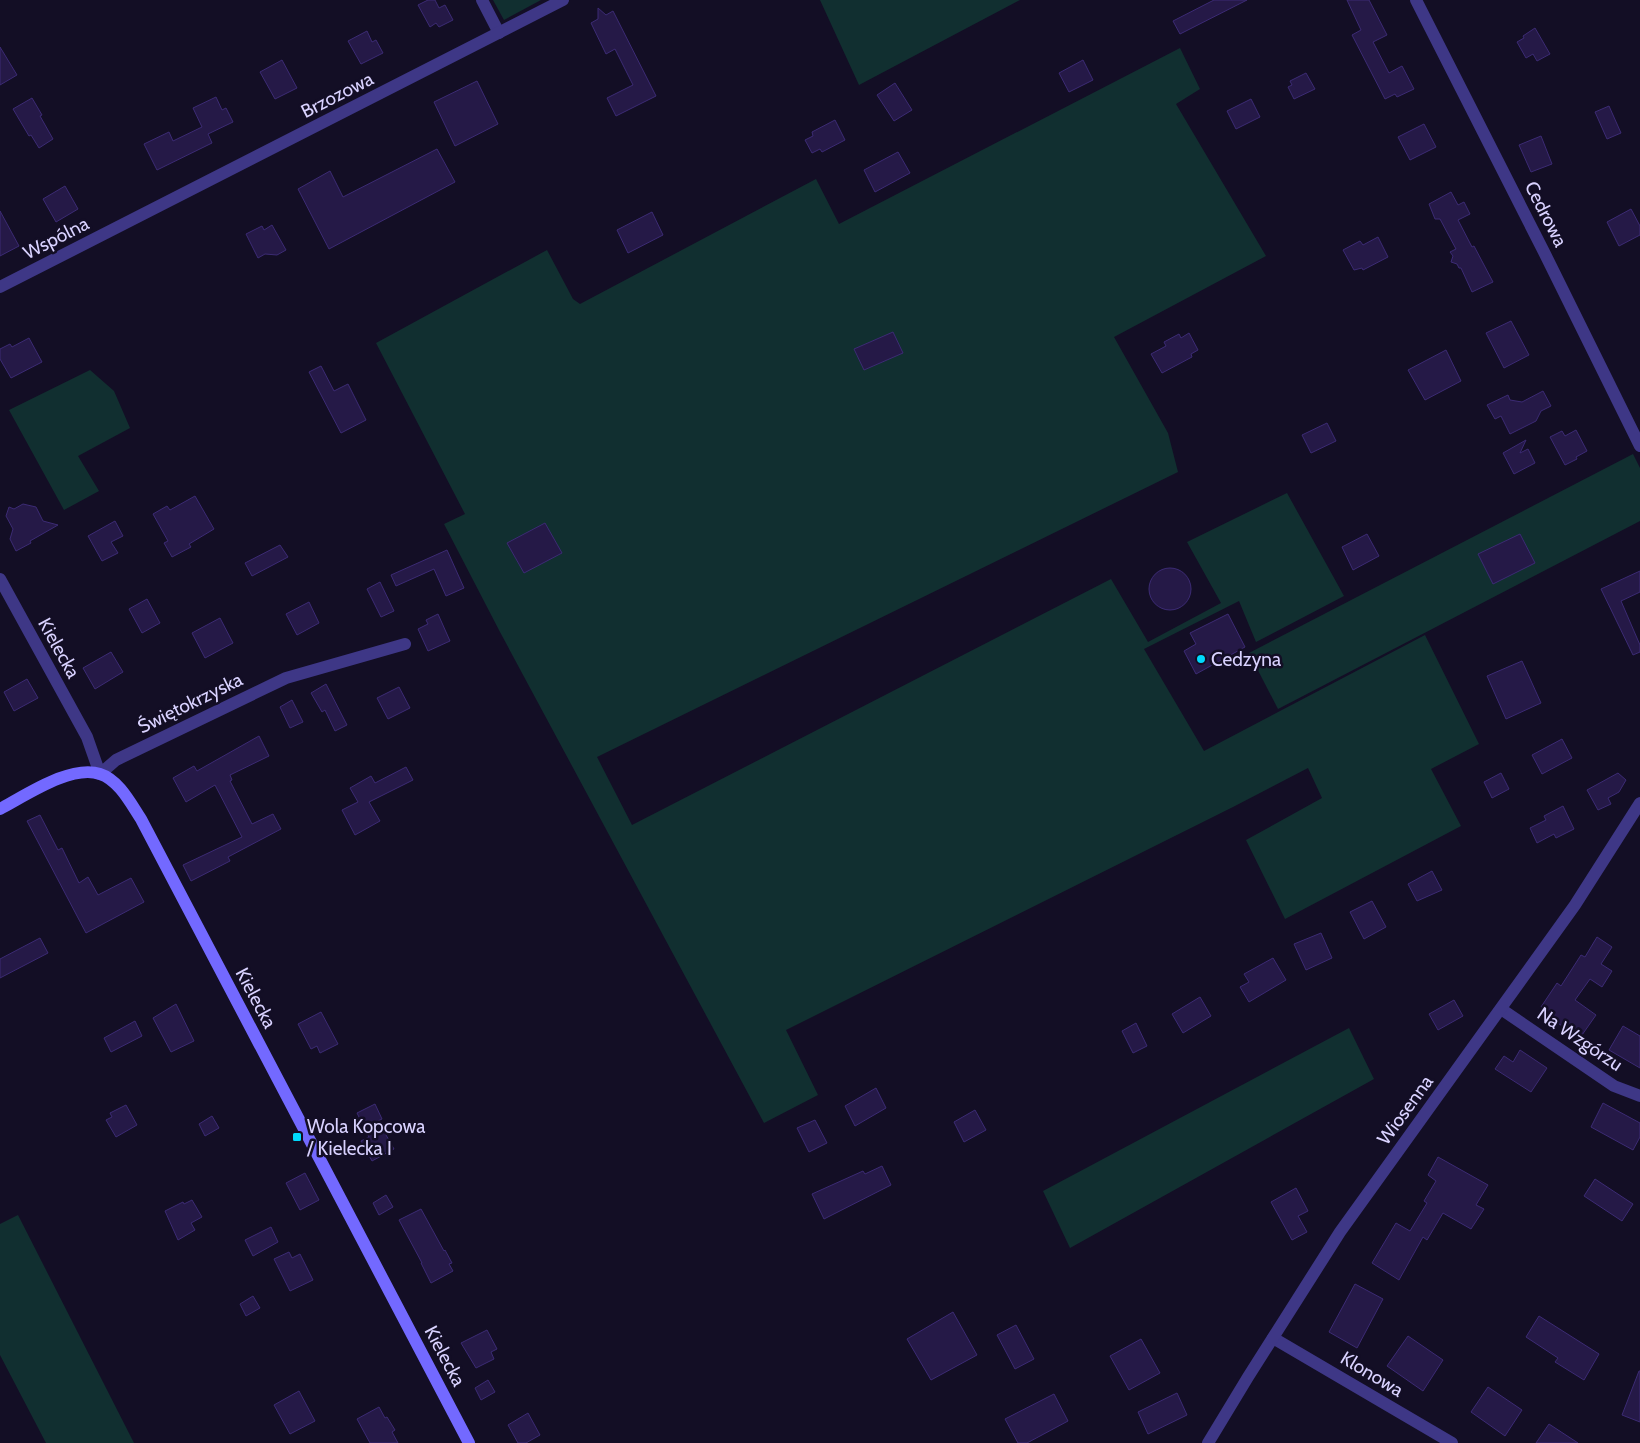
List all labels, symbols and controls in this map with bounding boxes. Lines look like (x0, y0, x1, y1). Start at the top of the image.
street label: Brzozowa (297, 67, 377, 123)
street label: Cedrowa (1520, 177, 1572, 251)
street label: Wspólna (19, 212, 93, 264)
street label: Kielecka (33, 614, 85, 682)
place label: Cedzyna (1211, 648, 1281, 671)
marker: Cedzyna (1195, 653, 1207, 665)
street label: Świętokrzyska (133, 667, 246, 738)
street label: Kielecka (231, 964, 281, 1032)
street label: Na Wzgórzu (1533, 1002, 1627, 1076)
street label: Wiosenna (1372, 1071, 1438, 1149)
place label: Wola Kopcowa / Kielecka I (306, 1115, 425, 1160)
marker: Wola Kopcowa / Kielecka I (291, 1131, 303, 1143)
street label: Kielecka (420, 1322, 470, 1390)
street label: Klonowa (1336, 1346, 1408, 1402)

